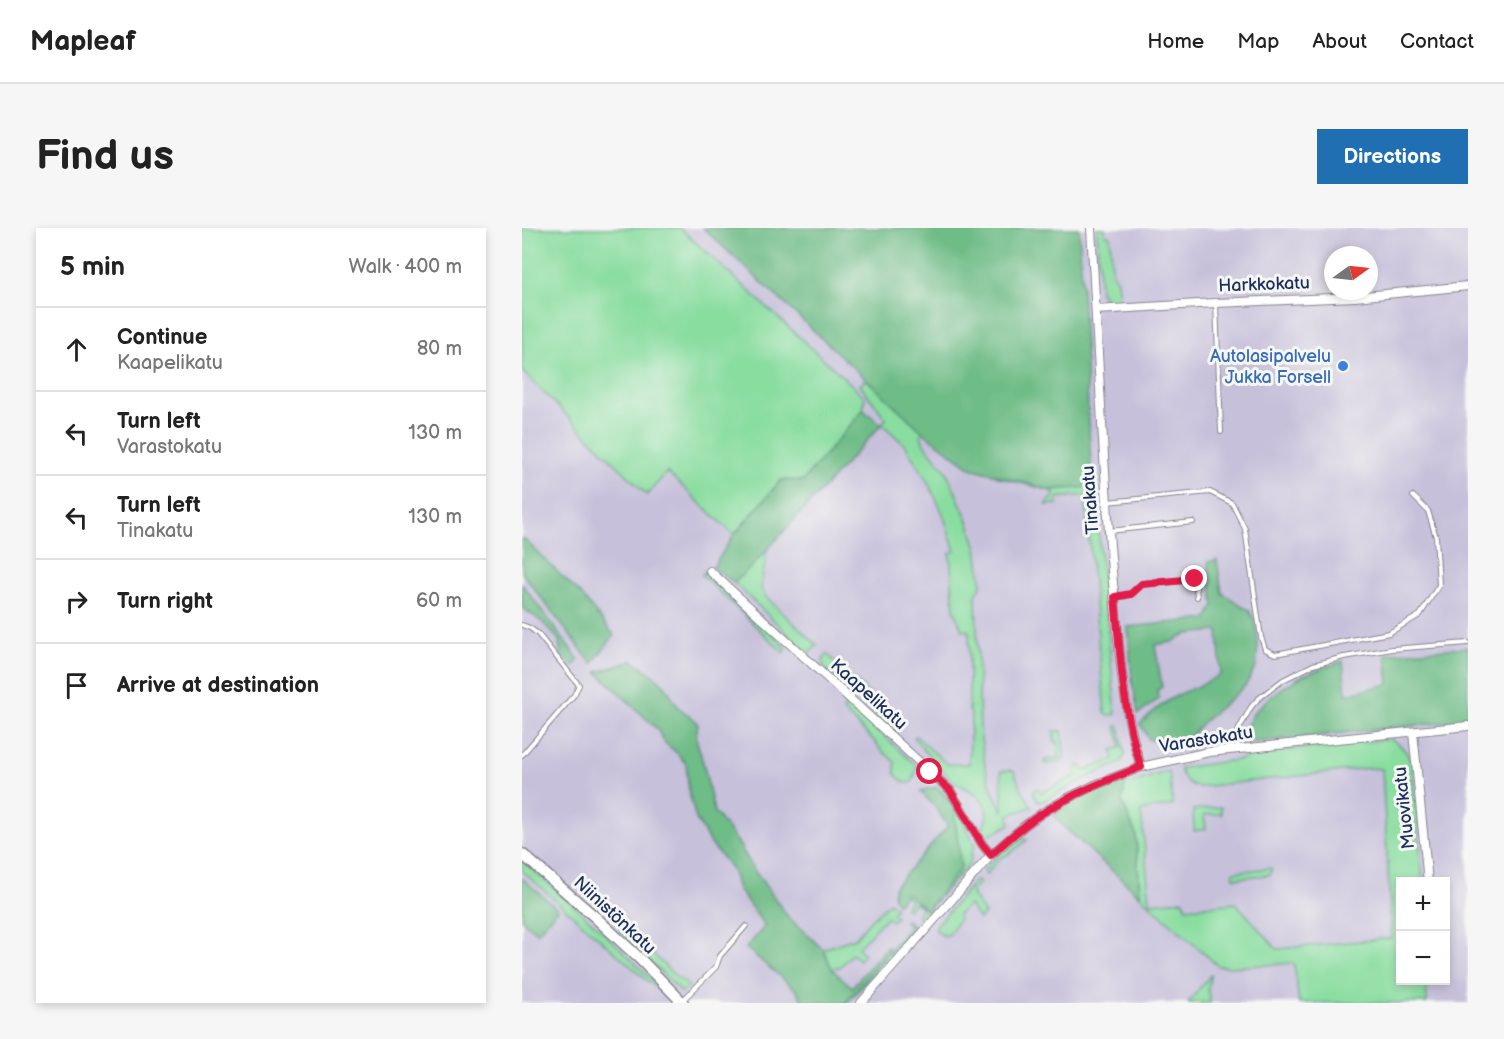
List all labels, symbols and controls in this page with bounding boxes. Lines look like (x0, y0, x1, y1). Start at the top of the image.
text: Mapleaf (30, 25, 136, 58)
text: Home (1147, 29, 1204, 54)
text: Map (1237, 29, 1279, 54)
text: About (1312, 29, 1367, 54)
text: Contact (1400, 29, 1474, 54)
button: Directions (1317, 129, 1468, 184)
text: Find us (36, 131, 174, 182)
north arrow (1324, 246, 1378, 300)
text: 5 min (60, 252, 125, 283)
text: Walk · 400 m (349, 255, 462, 279)
street label: Harkkokatu (1218, 272, 1310, 297)
text: Continue (117, 324, 207, 351)
icon: ahead (60, 333, 93, 366)
text: 80 m (417, 337, 462, 361)
place label: Autolasipalvelu Jukka Forsell (1210, 346, 1331, 388)
text: Kaapelikatu (117, 351, 223, 375)
marker: Autolasipalvelu Jukka Forsell (1336, 359, 1350, 373)
text: Turn left (117, 408, 201, 435)
icon: left (60, 417, 93, 450)
text: 130 m (408, 421, 462, 445)
text: Varastokatu (117, 435, 222, 459)
street label: Tinakatu (1078, 465, 1103, 535)
text: Turn left (117, 492, 201, 519)
icon: left (60, 501, 93, 534)
text: 130 m (408, 505, 462, 529)
text: Tinakatu (117, 519, 193, 543)
route end (1181, 565, 1207, 591)
icon: right (60, 585, 93, 618)
text: Turn right (117, 588, 213, 615)
text: 60 m (416, 589, 462, 613)
street label: Kaapelikatu (826, 655, 911, 734)
icon: arrive (60, 669, 93, 702)
text: Arrive at destination (117, 672, 319, 699)
street label: Varastokatu (1158, 722, 1254, 757)
route start (916, 758, 942, 784)
street label: Muovikatu (1390, 766, 1419, 850)
street label: Niinistönkatu (569, 872, 660, 959)
map controls (1396, 877, 1450, 985)
button: + (1396, 877, 1450, 931)
button: − (1396, 931, 1450, 985)

